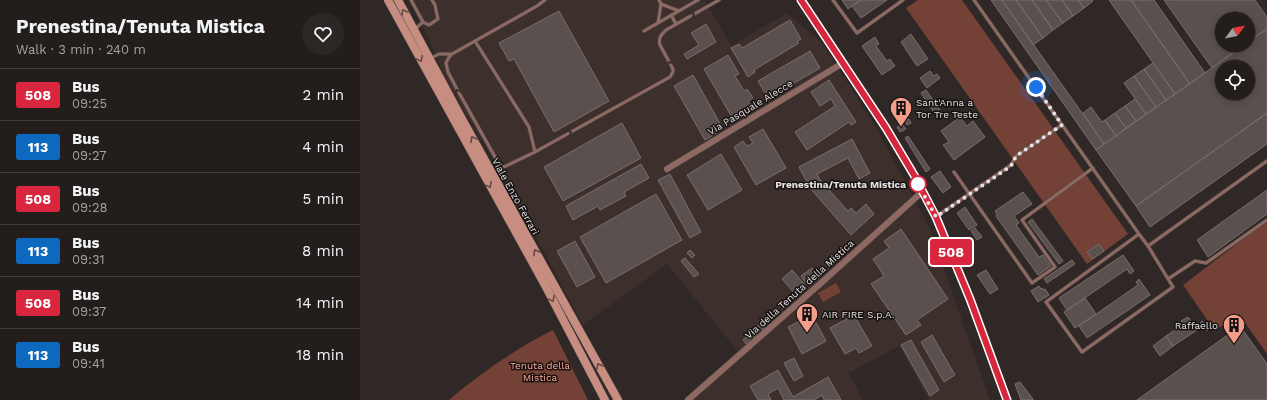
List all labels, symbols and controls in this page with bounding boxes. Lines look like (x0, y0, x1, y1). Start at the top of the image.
one-way arrow (402, 9, 409, 16)
one-way arrow (688, 12, 695, 20)
north arrow (1215, 12, 1255, 52)
map controls (1215, 12, 1255, 100)
button: heart (302, 13, 344, 55)
text: Prenestina/Tenuta Mistica (16, 15, 265, 38)
text: Walk · 3 min · 240 m (16, 42, 146, 57)
one-way arrow (416, 55, 423, 62)
button: locate (1215, 60, 1255, 100)
one-way arrow (667, 61, 675, 68)
your location (1026, 77, 1046, 97)
text: Bus (72, 78, 100, 96)
street label: Via Pasquale Alecce (706, 78, 795, 137)
text: 2 min (303, 86, 344, 104)
text: 508 (25, 87, 51, 103)
one-way arrow (456, 88, 463, 96)
building icon: Sant'Anna a Tor Tre Teste (888, 95, 914, 128)
text: 09:25 (72, 96, 107, 111)
place label: Sant'Anna a Tor Tre Teste (916, 97, 978, 120)
text: Bus (72, 130, 100, 148)
one-way arrow (565, 131, 572, 138)
one-way arrow (470, 135, 477, 143)
text: 4 min (302, 138, 344, 156)
text: 113 (28, 139, 48, 155)
text: 09:27 (72, 148, 107, 163)
street label: Viale Enzo Ferrari (490, 156, 541, 237)
marker: Prenestina/Tenuta Mistica (909, 175, 927, 193)
place label: Prenestina/Tenuta Mistica (775, 179, 906, 190)
one-way arrow (484, 181, 492, 189)
text: Bus (72, 182, 100, 200)
text: 5 min (303, 190, 344, 208)
text: 508 (25, 191, 51, 207)
text: 09:28 (72, 200, 108, 215)
text: Bus (72, 234, 100, 252)
street label: Via della Tenuta della Mistica (743, 237, 856, 341)
line badge: 508 (928, 239, 974, 265)
text: 8 min (302, 242, 344, 260)
text: 113 (28, 243, 48, 259)
text: 508 (938, 244, 964, 260)
one-way arrow (533, 249, 540, 256)
text: 09:31 (72, 252, 105, 267)
text: Bus (72, 286, 100, 304)
text: 14 min (296, 294, 344, 312)
text: 508 (25, 295, 51, 311)
one-way arrow (547, 295, 555, 302)
building icon: AIR FIRE S.p.A. (794, 301, 820, 334)
text: 09:37 (72, 304, 106, 319)
place label: AIR FIRE S.p.A. (822, 309, 894, 320)
building icon: Raffaello (1221, 312, 1247, 345)
place label: Raffaello (1175, 320, 1218, 331)
text: Bus (72, 338, 100, 356)
text: 18 min (296, 346, 344, 364)
text: 113 (28, 347, 48, 363)
text: 09:41 (72, 356, 105, 371)
park label: Tenuta della Mistica (510, 360, 570, 383)
one-way arrow (596, 363, 603, 370)

